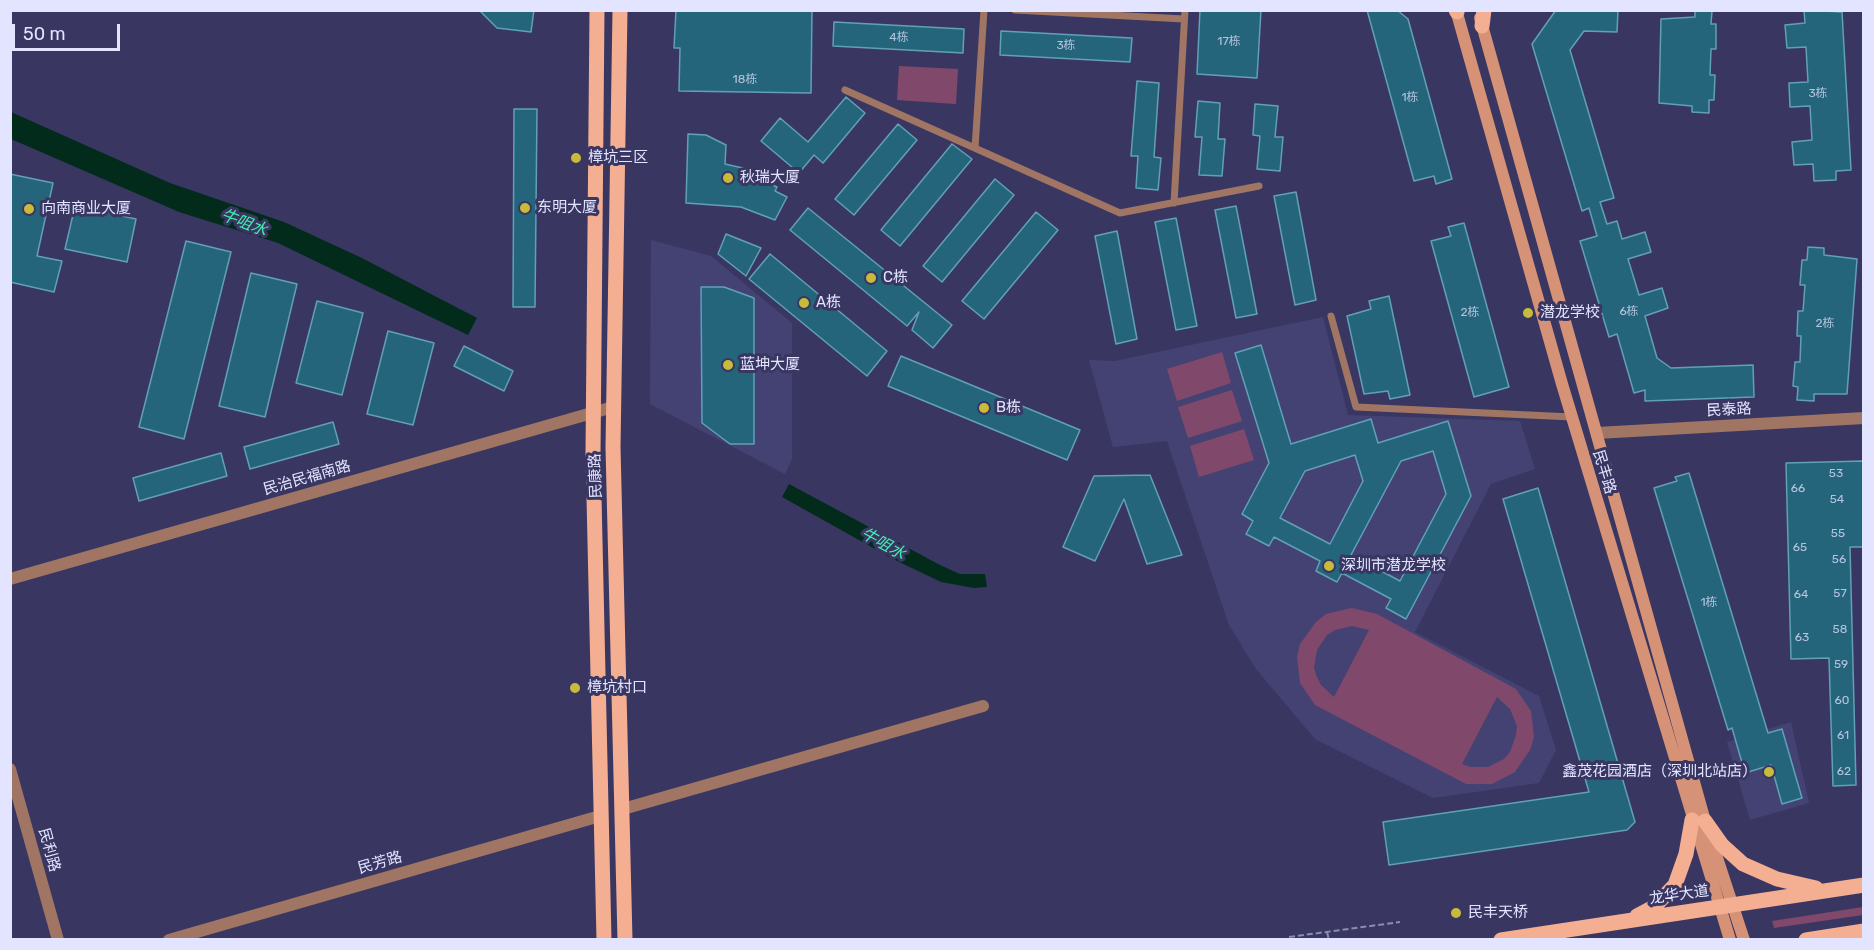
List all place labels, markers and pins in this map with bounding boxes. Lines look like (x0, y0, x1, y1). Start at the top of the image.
place label: 樟坑三区 (588, 149, 648, 167)
marker: 樟坑三区 (569, 151, 583, 165)
place label: 秋瑞大厦 (740, 169, 800, 187)
marker: 秋瑞大厦 (721, 171, 735, 185)
place label: 东明大厦 (537, 199, 597, 217)
place label: 向南商业大厦 (41, 200, 131, 218)
marker: 东明大厦 (518, 201, 532, 215)
marker: 向南商业大厦 (22, 202, 36, 216)
place label: C栋 (883, 269, 908, 287)
marker: C栋 (864, 271, 878, 285)
place label: A栋 (816, 294, 841, 312)
marker: A栋 (797, 296, 811, 310)
place label: 潜龙学校 (1540, 304, 1600, 322)
marker: 潜龙学校 (1521, 306, 1535, 320)
place label: 蓝坤大厦 (740, 356, 800, 374)
marker: 蓝坤大厦 (721, 358, 735, 372)
place label: B栋 (996, 399, 1021, 417)
marker: B栋 (977, 401, 991, 415)
place label: 深圳市潜龙学校 (1341, 557, 1446, 575)
marker: 深圳市潜龙学校 (1322, 559, 1336, 573)
place label: 樟坑村口 (587, 679, 647, 697)
marker: 樟坑村口 (568, 681, 582, 695)
place label: 鑫茂花园酒店（深圳北站店） (1562, 763, 1757, 781)
marker: 鑫茂花园酒店（深圳北站店） (1762, 765, 1776, 779)
place label: 民丰天桥 (1468, 904, 1528, 922)
marker: 民丰天桥 (1449, 906, 1463, 920)

